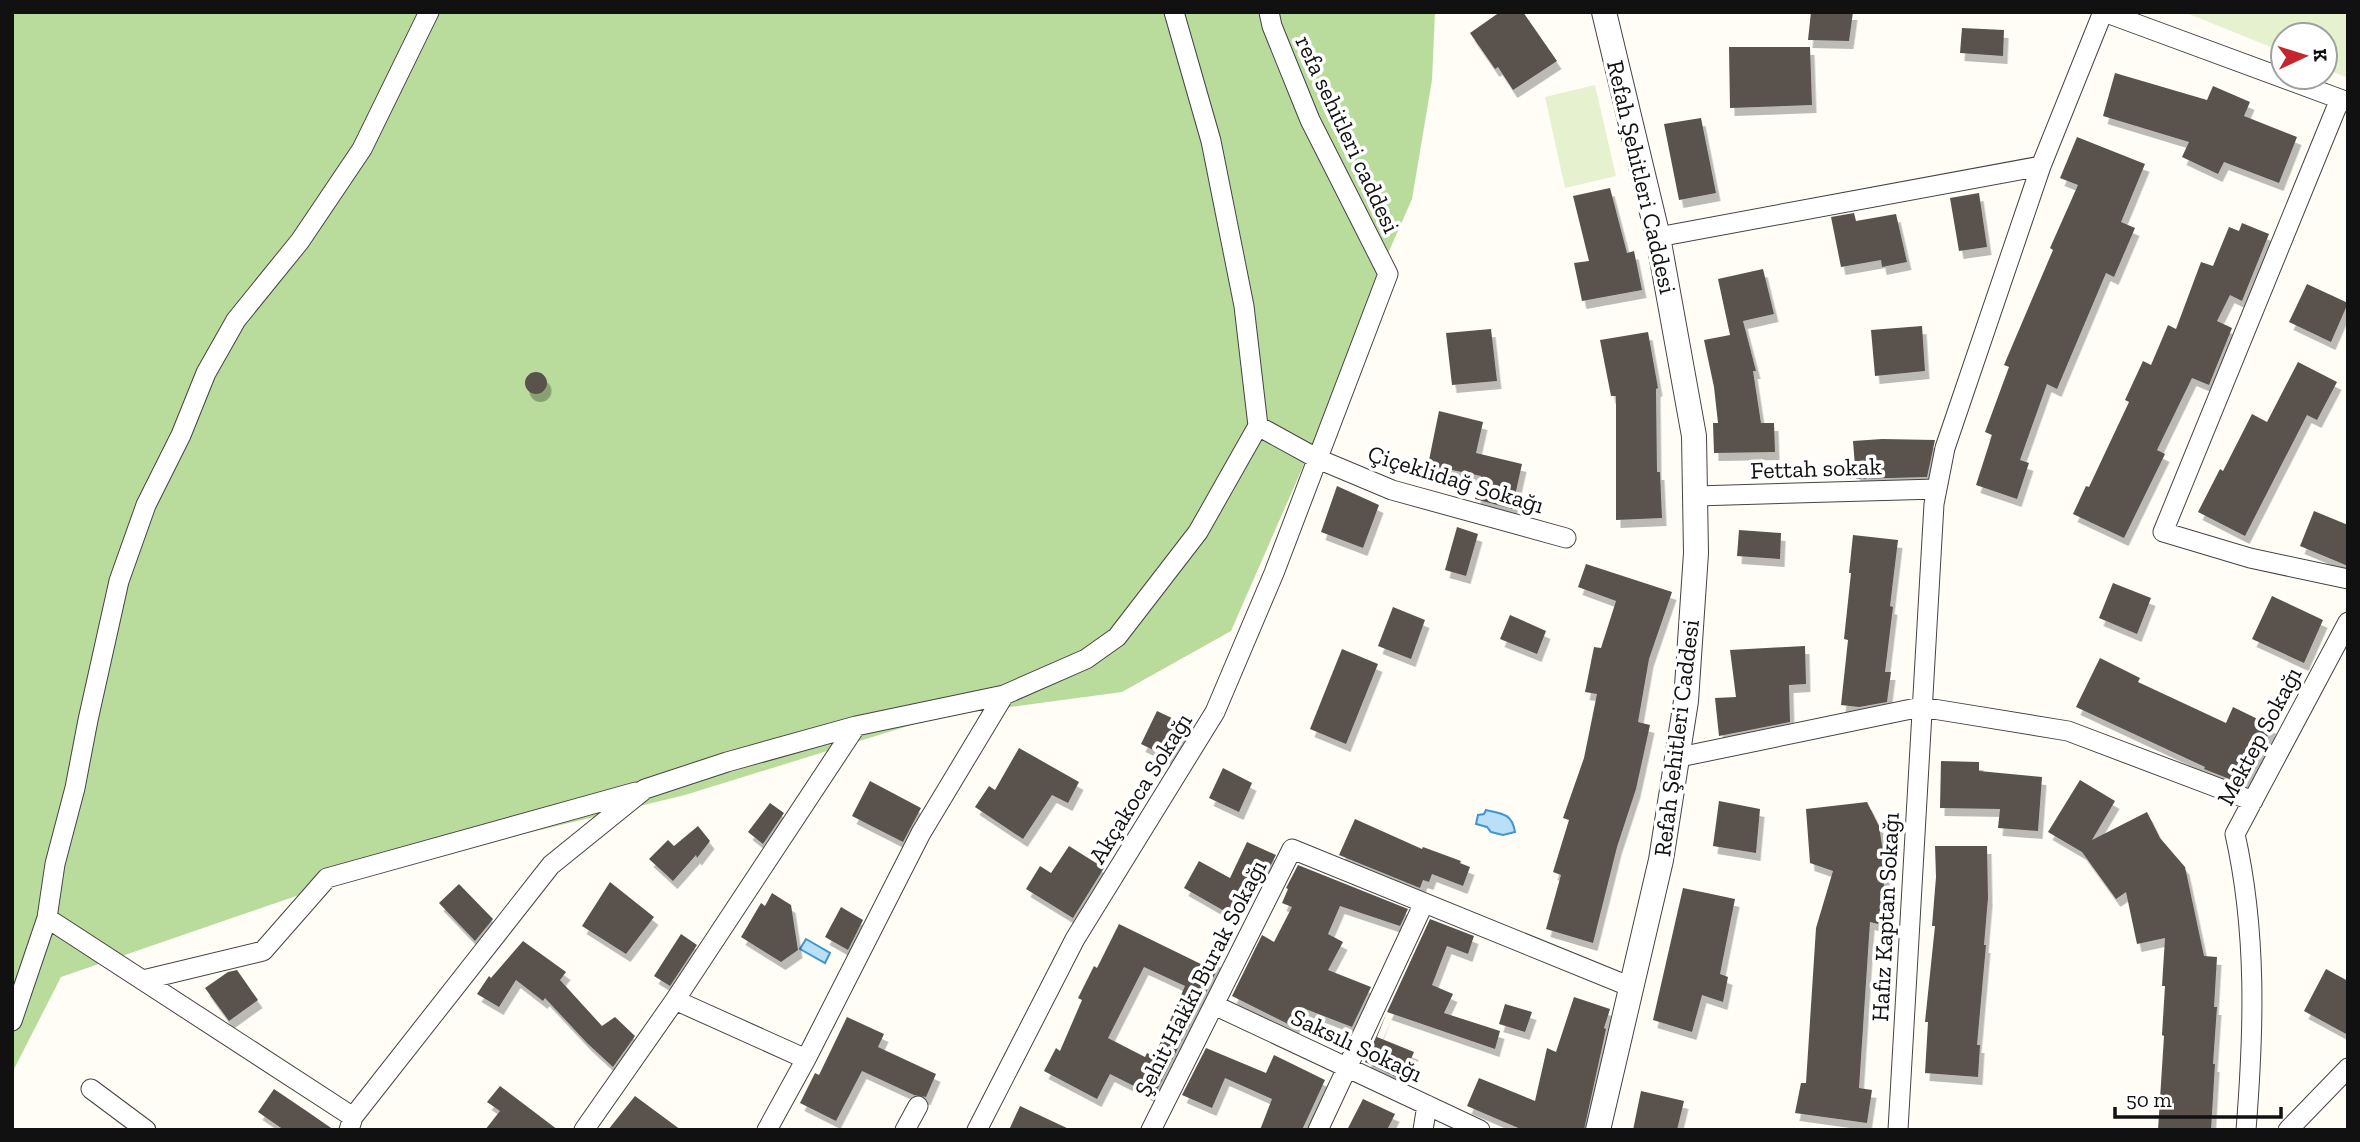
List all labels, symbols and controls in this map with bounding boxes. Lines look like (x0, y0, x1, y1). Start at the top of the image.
north arrow (2269, 21, 2339, 91)
street label: refa sehitleri caddesi (1290, 31, 1407, 238)
text: K (2309, 48, 2332, 62)
street label: Refah Şehitleri Caddesi (1601, 57, 1683, 297)
street label: Çiçeklidağ Sokağı (1364, 438, 1548, 520)
street label: Fettah sokak (1750, 451, 1883, 485)
street label: Refah Şehitleri Caddesi (1647, 618, 1705, 858)
street label: Mektep Sokağı (2210, 662, 2308, 810)
street label: Akçakoca Sokağı (1082, 707, 1198, 869)
street label: Hafız Kaptan Sokağı (1865, 811, 1905, 1022)
street label: Şehit Hakkı Burak Sokağı (1128, 855, 1272, 1101)
street label: Saksılı Sokağı (1287, 1002, 1428, 1088)
scale bar (2115, 1076, 2281, 1120)
text: 50 m (2126, 1087, 2172, 1112)

